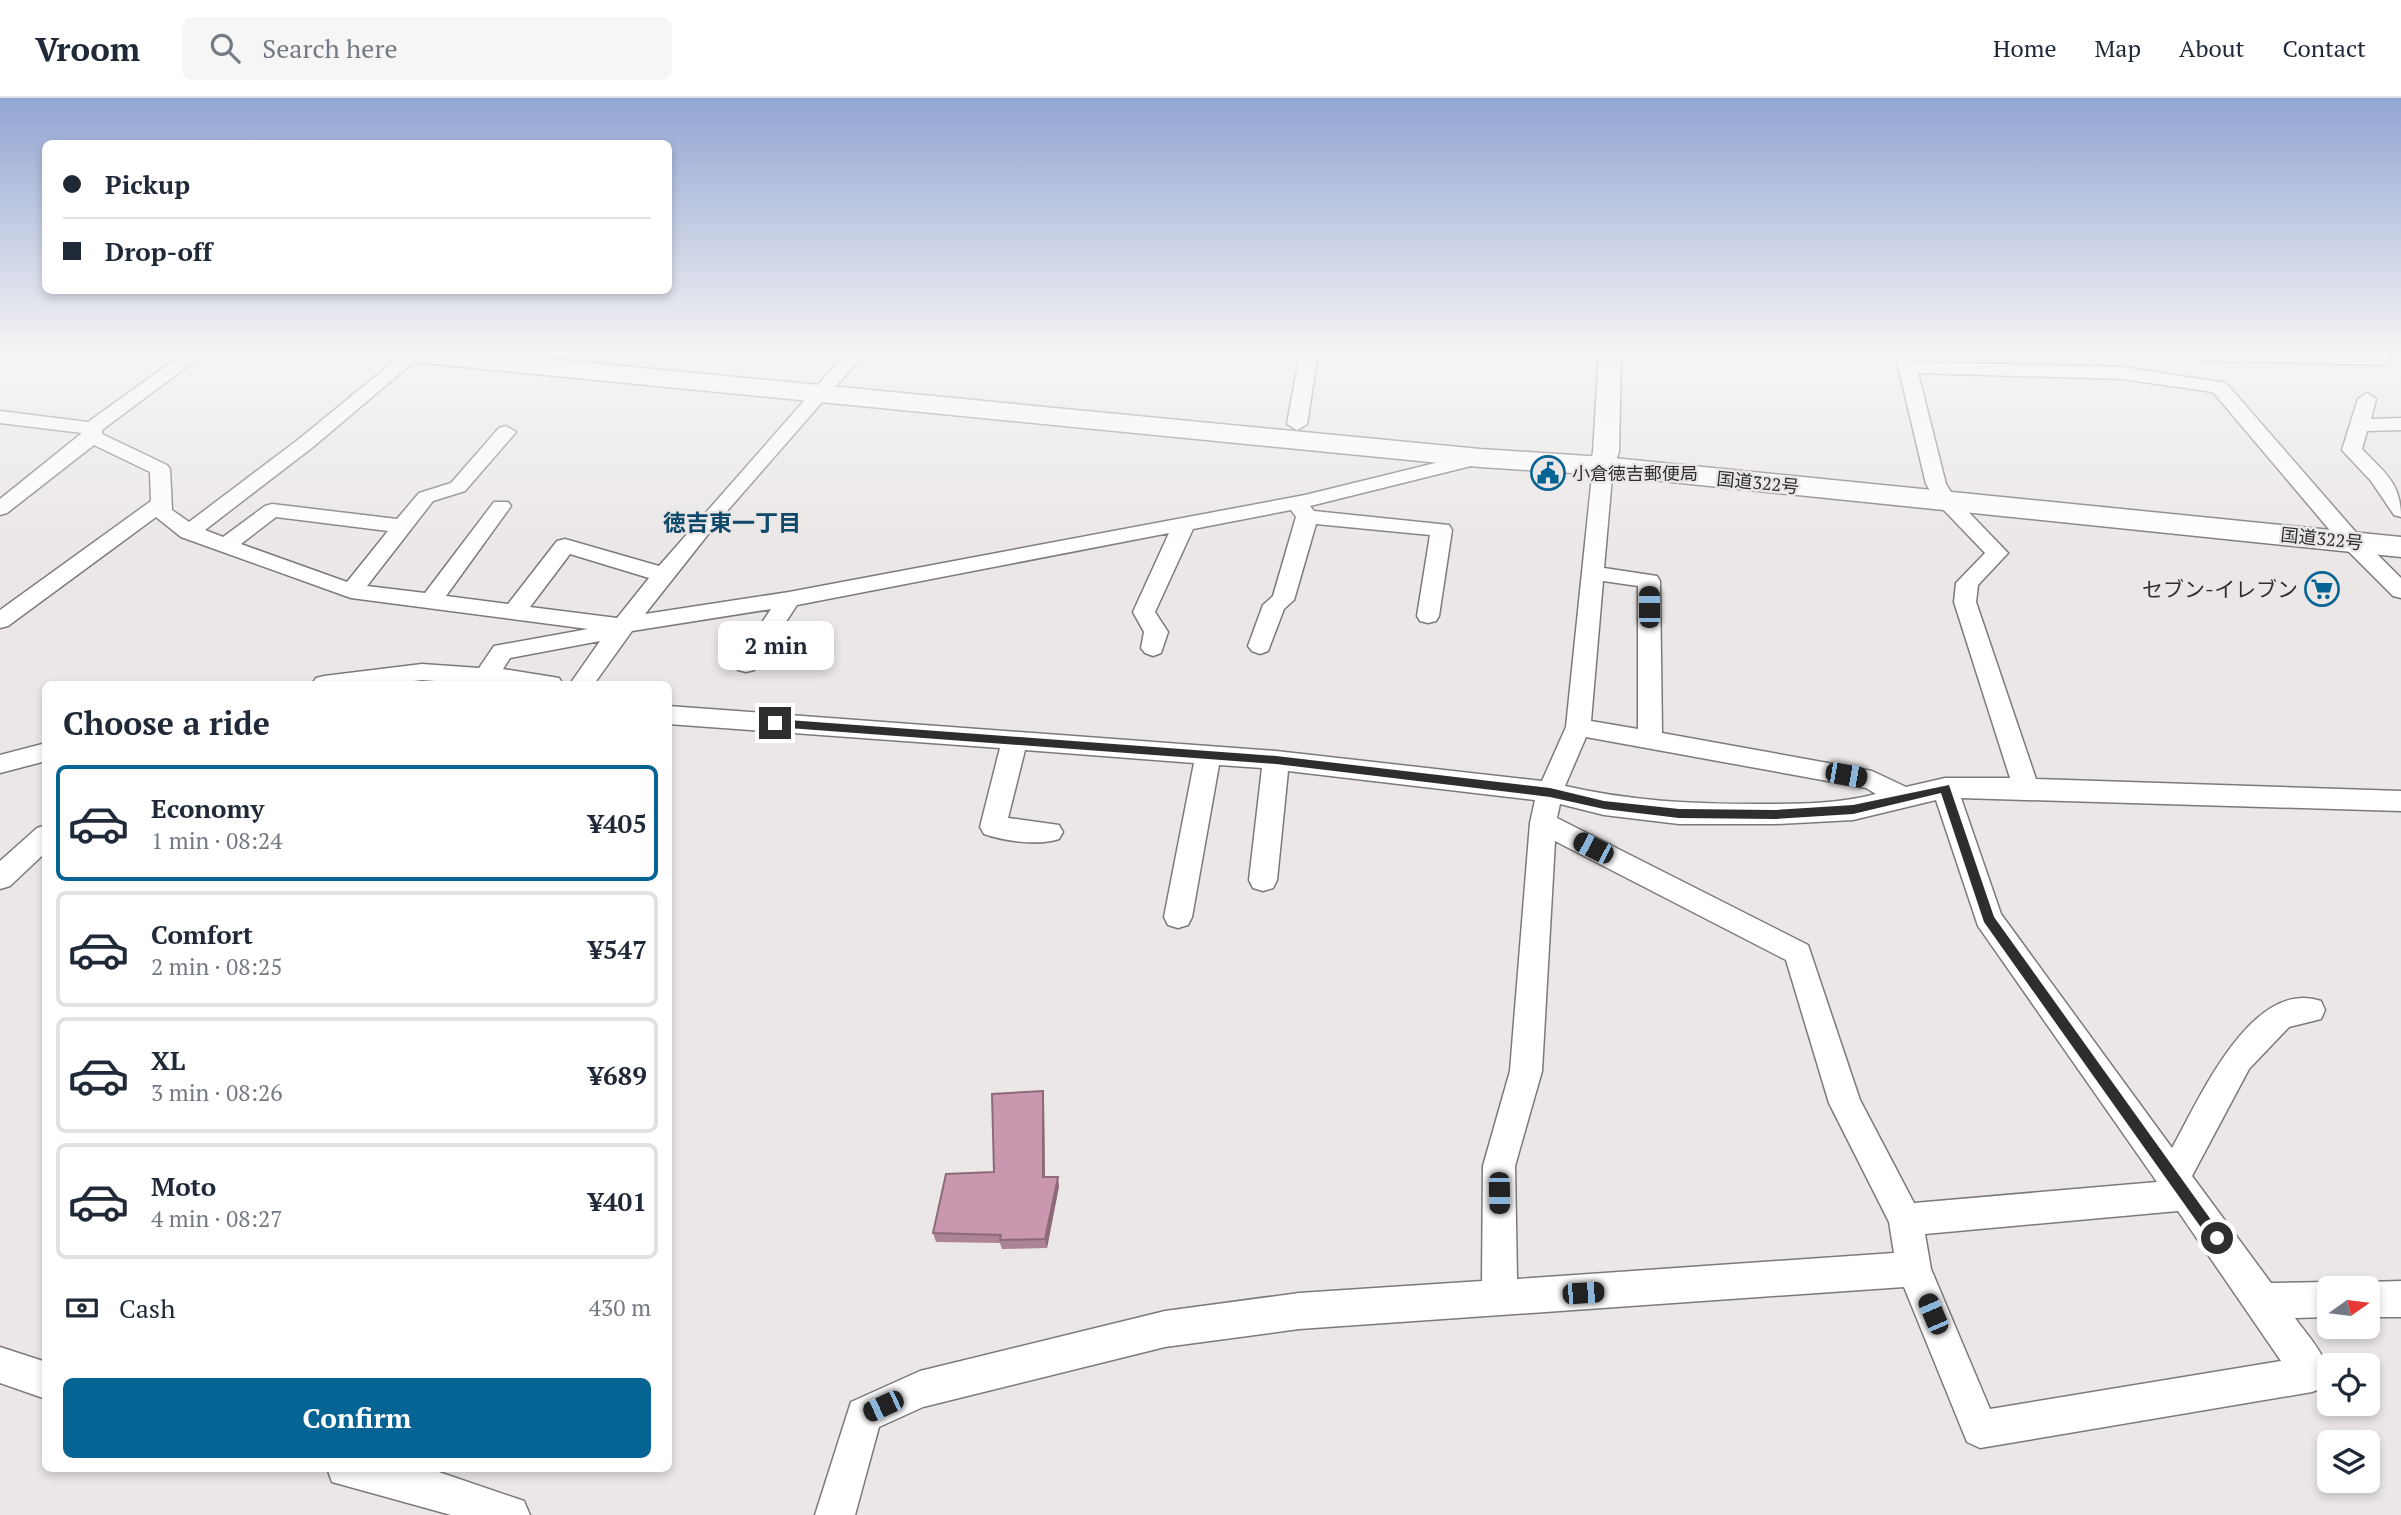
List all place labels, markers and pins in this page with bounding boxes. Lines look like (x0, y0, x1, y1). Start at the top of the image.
public building icon: 小倉徳吉郵便局 (1529, 454, 1567, 492)
place label: 小倉徳吉郵便局 (1572, 461, 1698, 485)
supermarket icon: セブン-イレブン (2303, 570, 2341, 608)
place label: セブン-イレブン (2142, 575, 2298, 603)

